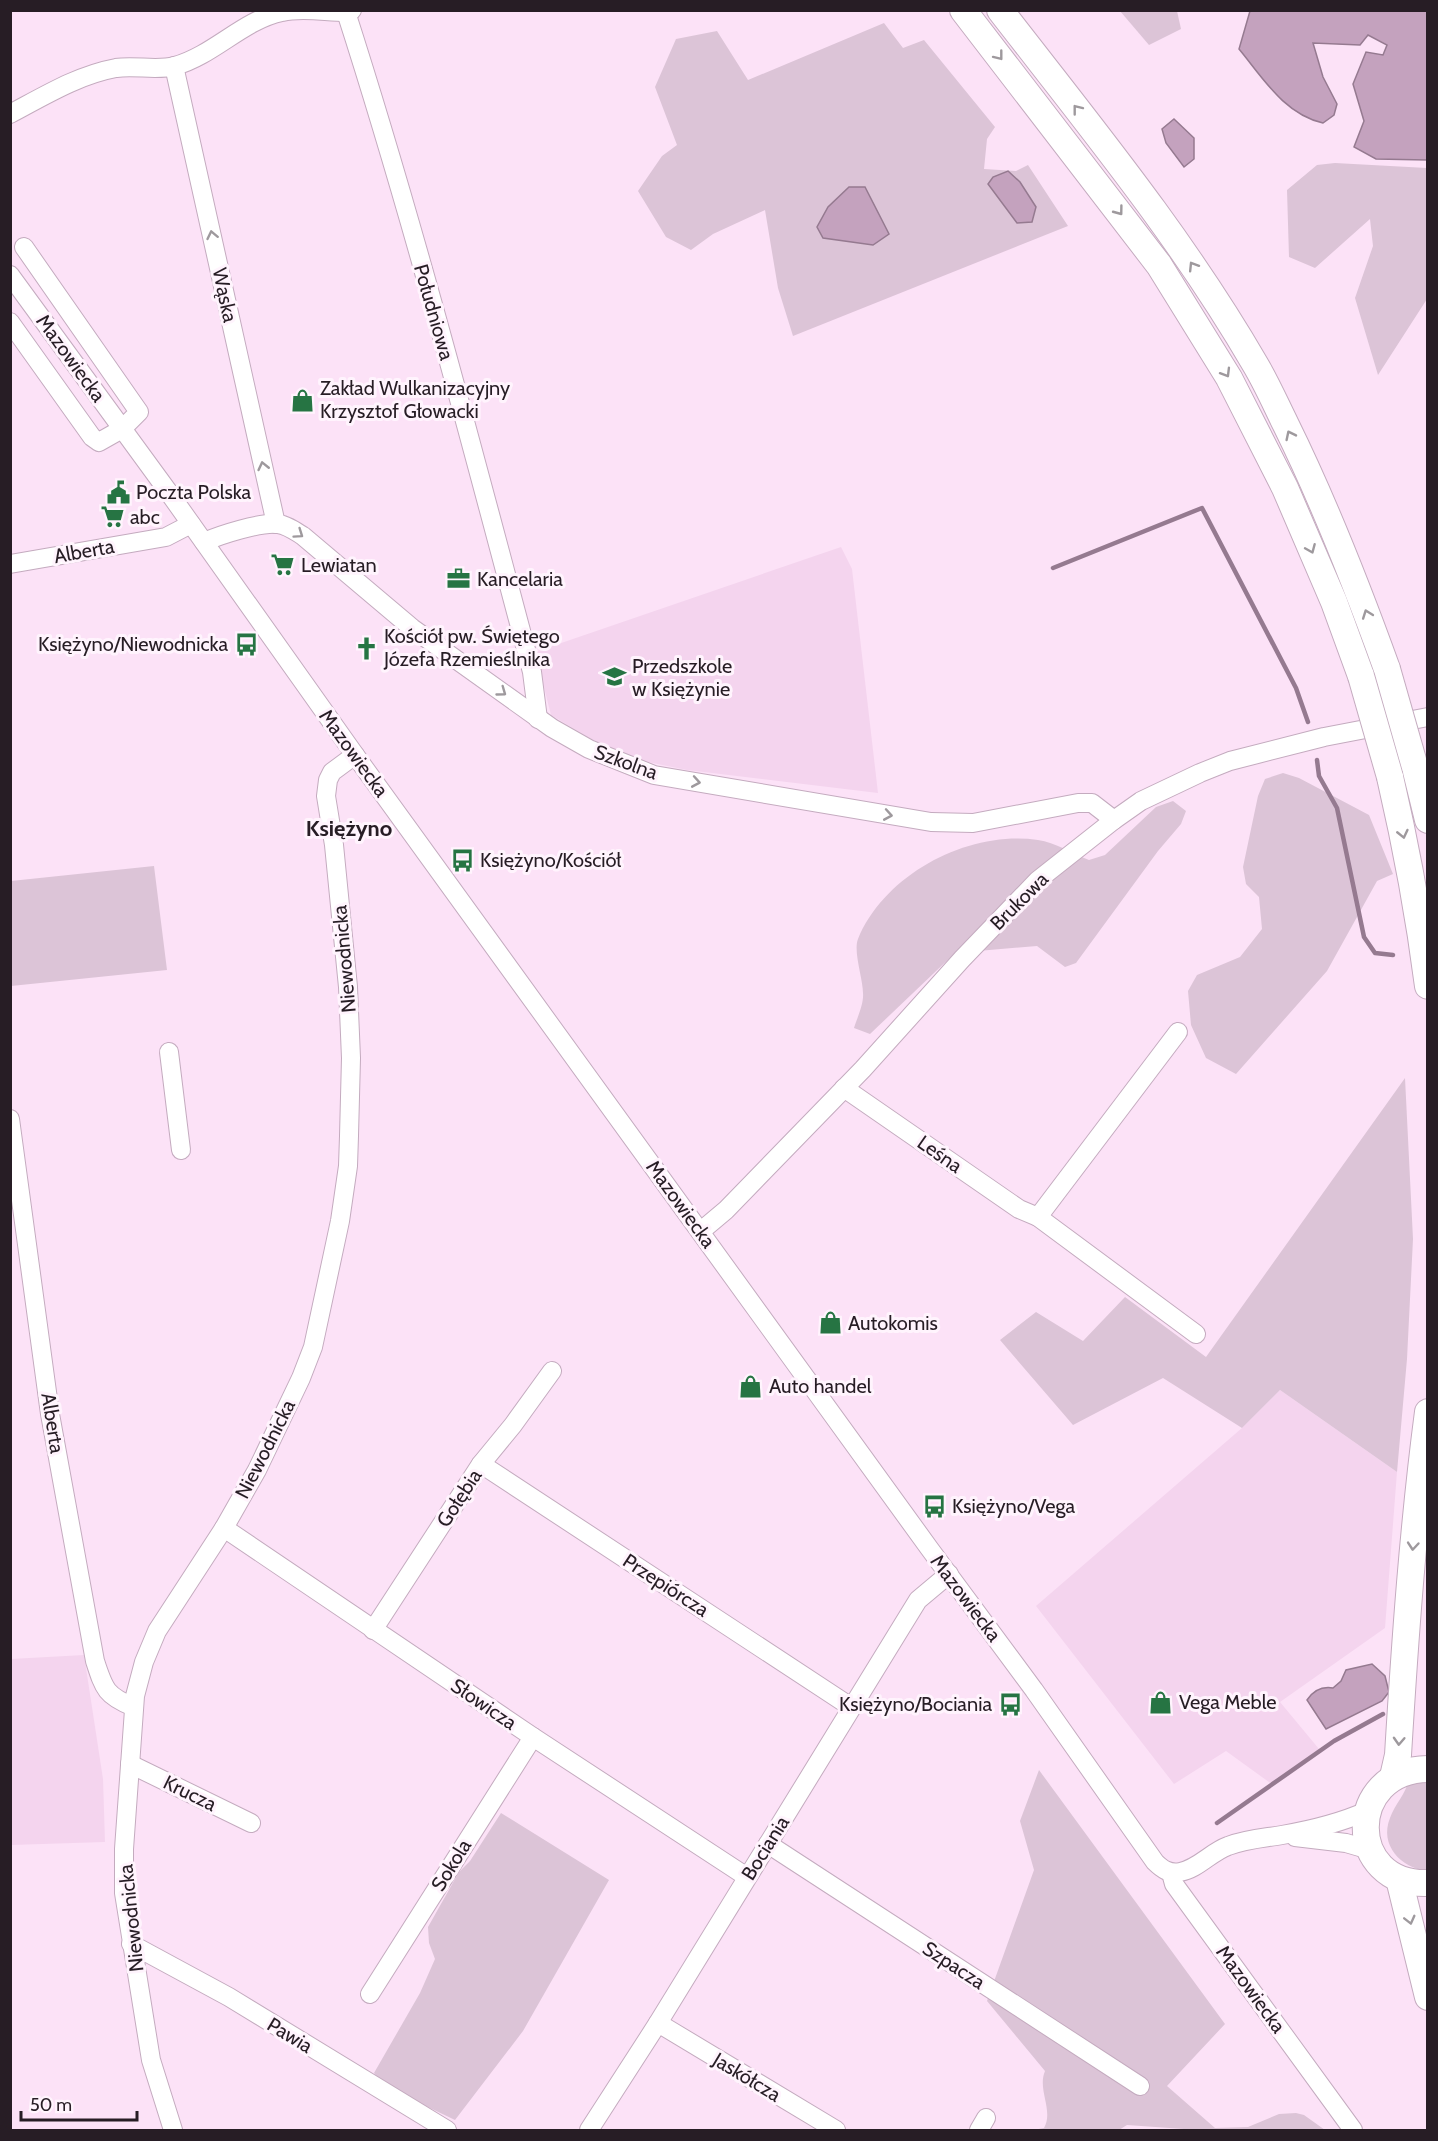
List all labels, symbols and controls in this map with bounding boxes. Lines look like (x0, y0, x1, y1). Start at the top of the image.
one-way arrow (992, 50, 1003, 61)
one-way arrow (1074, 105, 1085, 116)
one-way arrow (1111, 204, 1122, 215)
one-way arrow (206, 230, 219, 240)
street label: Południowa (409, 261, 459, 363)
one-way arrow (1189, 262, 1200, 273)
street label: Wąska (208, 265, 243, 325)
street label: Mazowiecka (31, 310, 111, 407)
one-way arrow (1219, 367, 1230, 377)
place label: Zakład Wulkanizacyjny Krzysztof Głowacki (320, 376, 510, 423)
shop icon: Zakład Wulkanizacyjny Krzysztof Głowacki (289, 387, 315, 413)
one-way arrow (1286, 430, 1298, 441)
one-way arrow (257, 462, 270, 472)
public building icon: Poczta Polska (105, 479, 131, 505)
place label: Poczta Polska (136, 480, 252, 504)
supermarket icon: abc (99, 504, 125, 530)
place label: abc (130, 505, 160, 529)
one-way arrow (292, 527, 303, 538)
street label: Alberta (52, 534, 116, 568)
one-way arrow (1304, 542, 1316, 553)
supermarket icon: Lewiatan (270, 552, 296, 578)
place label: Lewiatan (301, 553, 377, 577)
office icon: Kancelaria (446, 566, 472, 592)
place label: Kancelaria (477, 567, 563, 591)
one-way arrow (1362, 609, 1374, 620)
place label: Kościół pw. Świętego Józefa Rzemieślnika (383, 624, 560, 671)
bus stop icon: Księżyno/Niewodnicka (233, 631, 259, 657)
place label: Księżyno/Niewodnicka (38, 632, 228, 656)
church icon: Kościół pw. Świętego Józefa Rzemieślnika (353, 635, 379, 661)
place label: Przedszkole w Księżynie (632, 654, 732, 701)
school or university icon: Przedszkole w Księżynie (601, 664, 627, 690)
one-way arrow (495, 685, 506, 696)
street label: Mazowiecka (314, 705, 394, 802)
street label: Szkolna (591, 739, 661, 785)
one-way arrow (691, 775, 700, 787)
one-way arrow (883, 808, 892, 820)
district label: Księżyno (306, 815, 392, 842)
one-way arrow (1396, 829, 1409, 839)
bus stop icon: Księżyno/Kościół (449, 847, 475, 873)
place label: Księżyno/Kościół (480, 848, 621, 872)
street label: Brukowa (985, 867, 1053, 935)
street label: Niewodnicka (327, 904, 361, 1014)
street label: Leśna (913, 1130, 967, 1178)
street label: Mazowiecka (641, 1156, 721, 1253)
shop icon: Autokomis (817, 1310, 843, 1336)
place label: Autokomis (848, 1311, 938, 1335)
shop icon: Auto handel (738, 1373, 764, 1399)
place label: Auto handel (769, 1374, 872, 1398)
street label: Alberta (36, 1391, 70, 1455)
street label: Niewodnicka (230, 1395, 300, 1502)
street label: Gołębia (431, 1464, 487, 1531)
bus stop icon: Księżyno/Vega (921, 1493, 947, 1519)
place label: Księżyno/Vega (952, 1494, 1075, 1518)
one-way arrow (1407, 1542, 1420, 1551)
street label: Przepiórcza (619, 1548, 714, 1622)
street label: Mazowiecka (926, 1550, 1007, 1646)
street label: Słowicza (447, 1673, 522, 1735)
shop icon: Vega Meble (1148, 1689, 1174, 1715)
place label: Vega Meble (1179, 1690, 1277, 1714)
bus stop icon: Księżyno/Bociania (997, 1691, 1023, 1717)
place label: Księżyno/Bociania (839, 1692, 992, 1716)
one-way arrow (1392, 1736, 1405, 1745)
street label: Krucza (159, 1770, 221, 1816)
street label: Bociania (736, 1811, 794, 1884)
street label: Sokola (426, 1834, 476, 1895)
street label: Niewodnicka (113, 1863, 149, 1973)
one-way arrow (1403, 1915, 1415, 1925)
street label: Szpacza (918, 1936, 990, 1994)
street label: Mazowiecka (1211, 1941, 1291, 2038)
street label: Pawia (263, 2012, 317, 2058)
street label: Jaskółcza (708, 2047, 786, 2107)
scale bar (21, 2084, 136, 2122)
text: 50 m (30, 2094, 72, 2116)

